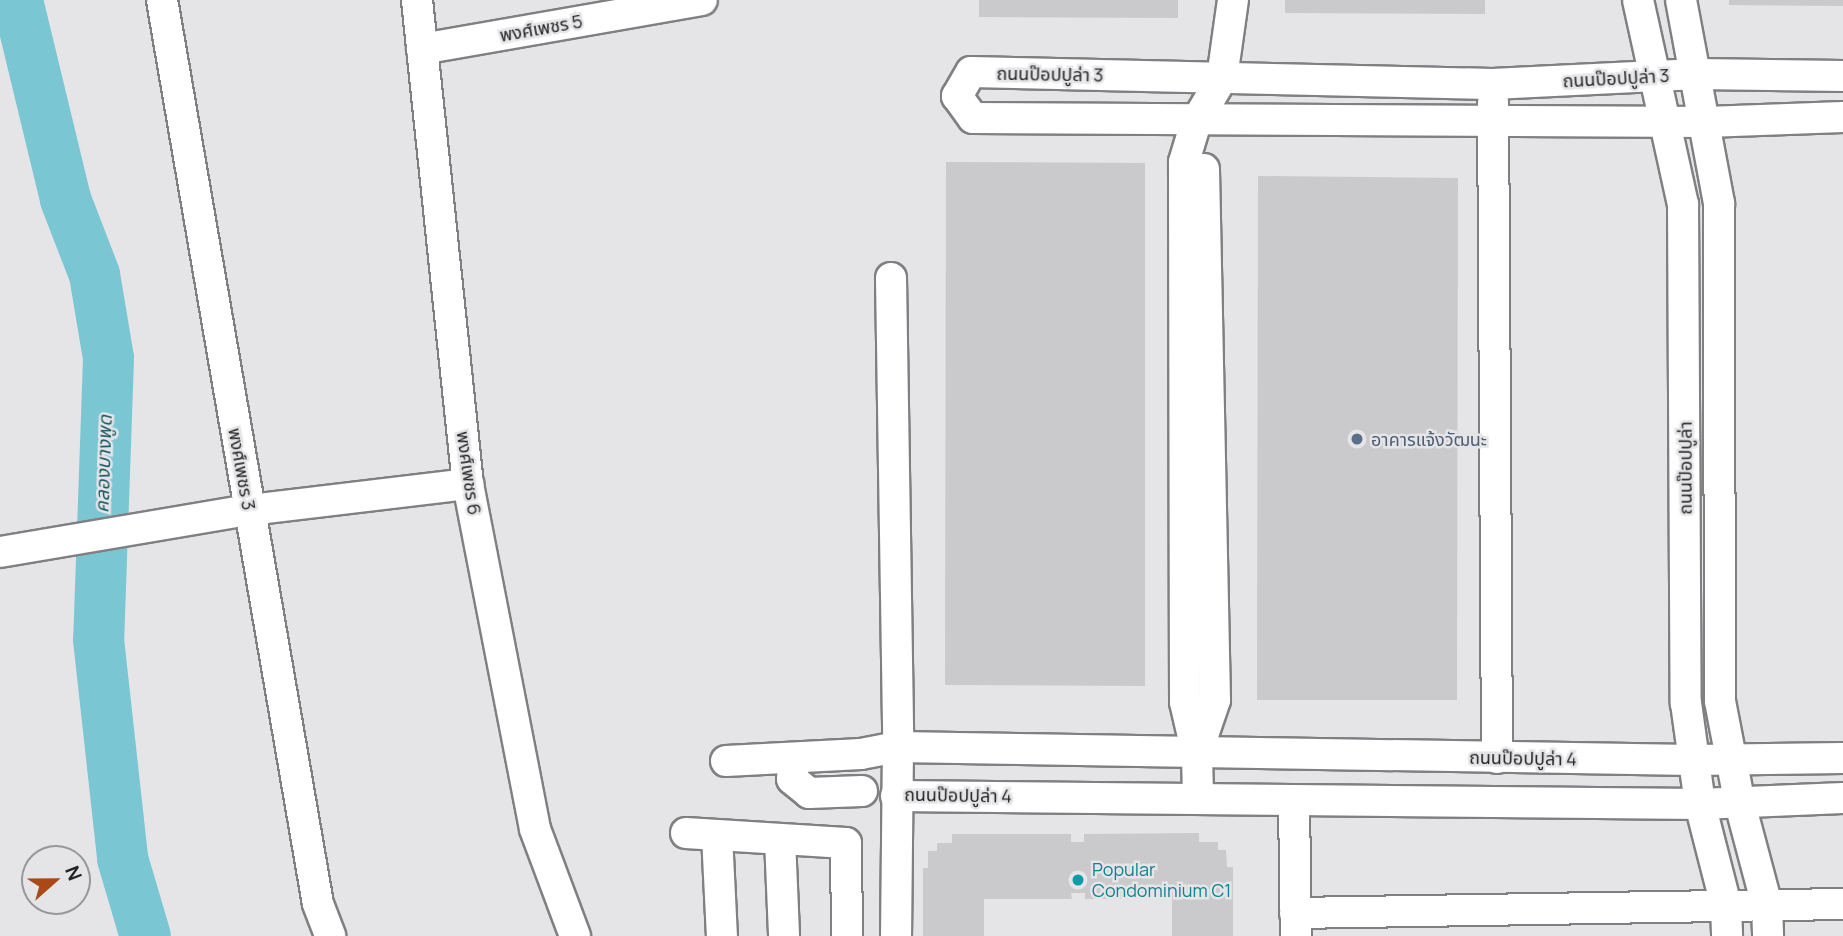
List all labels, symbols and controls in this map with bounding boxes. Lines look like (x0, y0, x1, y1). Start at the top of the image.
street label: พงศ์เพชร 5 (498, 10, 584, 46)
street label: ถนนป๊อปปูล่า 3 (996, 62, 1104, 86)
street label: ถนนป๊อปปูล่า 3 (1562, 64, 1670, 92)
water label: คลองบางพูด (91, 415, 117, 513)
street label: ถนนป๊อปปูล่า (1674, 421, 1696, 515)
street label: พงศ์เพชร 3 (224, 426, 260, 512)
place label: อาคารแจ้งวัฒนะ (1371, 428, 1487, 450)
street label: พงศ์เพชร 6 (452, 430, 486, 516)
marker: อาคารแจ้งวัฒนะ (1349, 431, 1365, 447)
street label: ถนนป๊อปปูล่า 4 (1469, 746, 1577, 770)
street label: ถนนป๊อปปูล่า 4 (904, 783, 1012, 807)
north arrow (21, 845, 91, 915)
place label: Popular Condominium C1 (1092, 859, 1231, 902)
text: N (59, 862, 88, 884)
marker: Popular Condominium C1 (1070, 872, 1086, 888)

